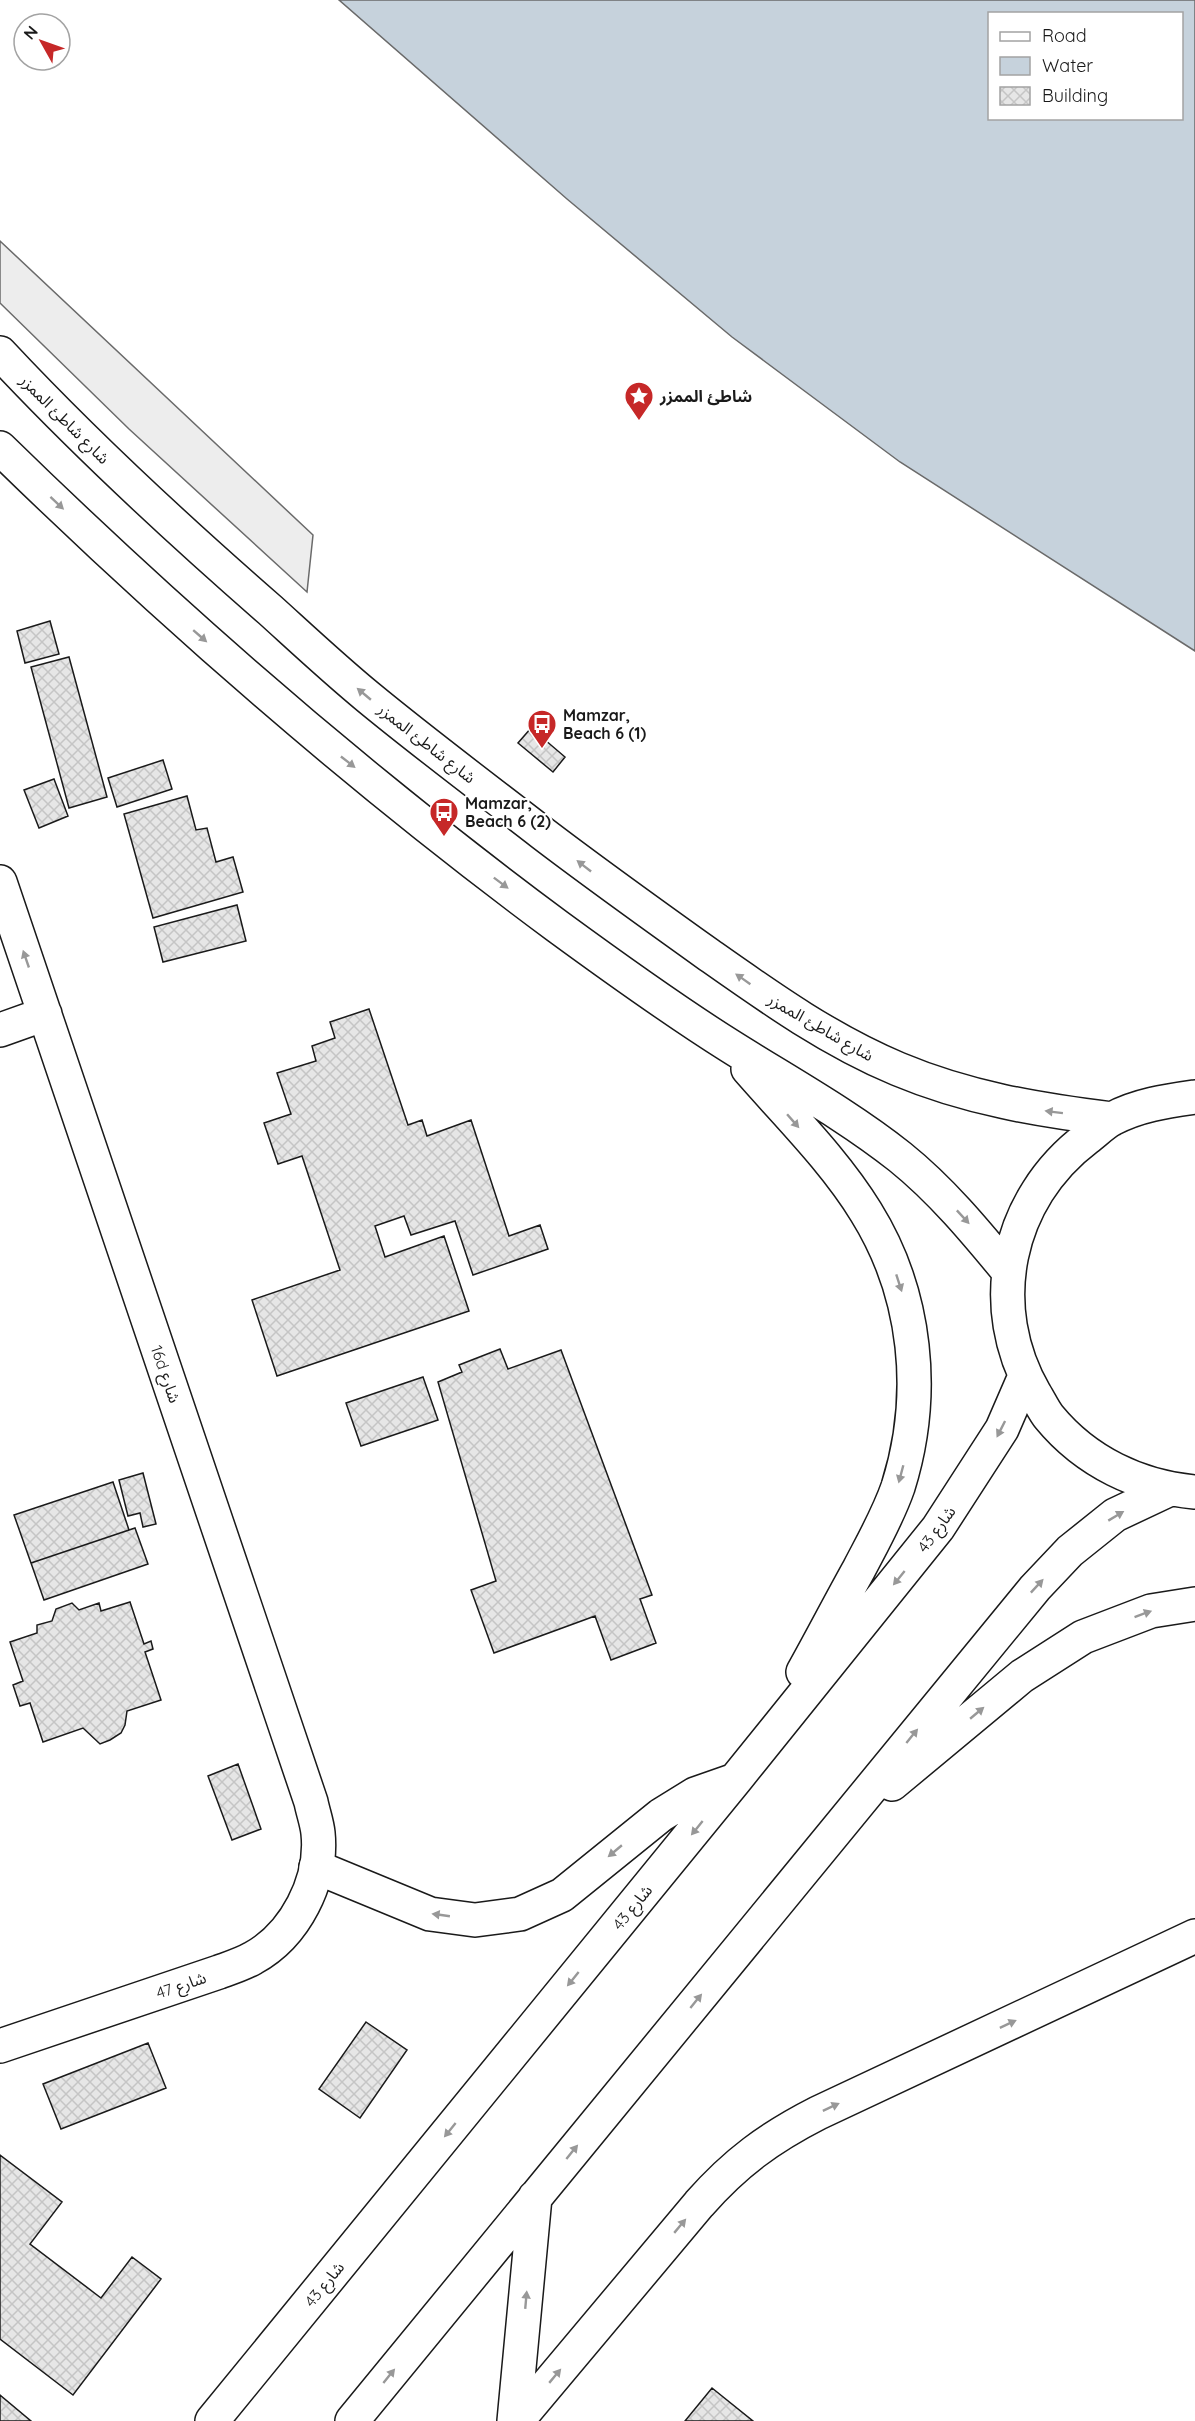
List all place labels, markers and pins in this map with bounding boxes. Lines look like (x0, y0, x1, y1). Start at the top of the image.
place icon: شاطئ الممزر (623, 380, 655, 422)
place label: شاطئ الممزر (659, 386, 752, 406)
place label: Mamzar, Beach 6 (1) (563, 705, 646, 743)
bus stop icon: Mamzar, Beach 6 (1) (526, 708, 558, 750)
place label: Mamzar, Beach 6 (2) (465, 793, 551, 831)
bus stop icon: Mamzar, Beach 6 (2) (428, 796, 460, 838)

